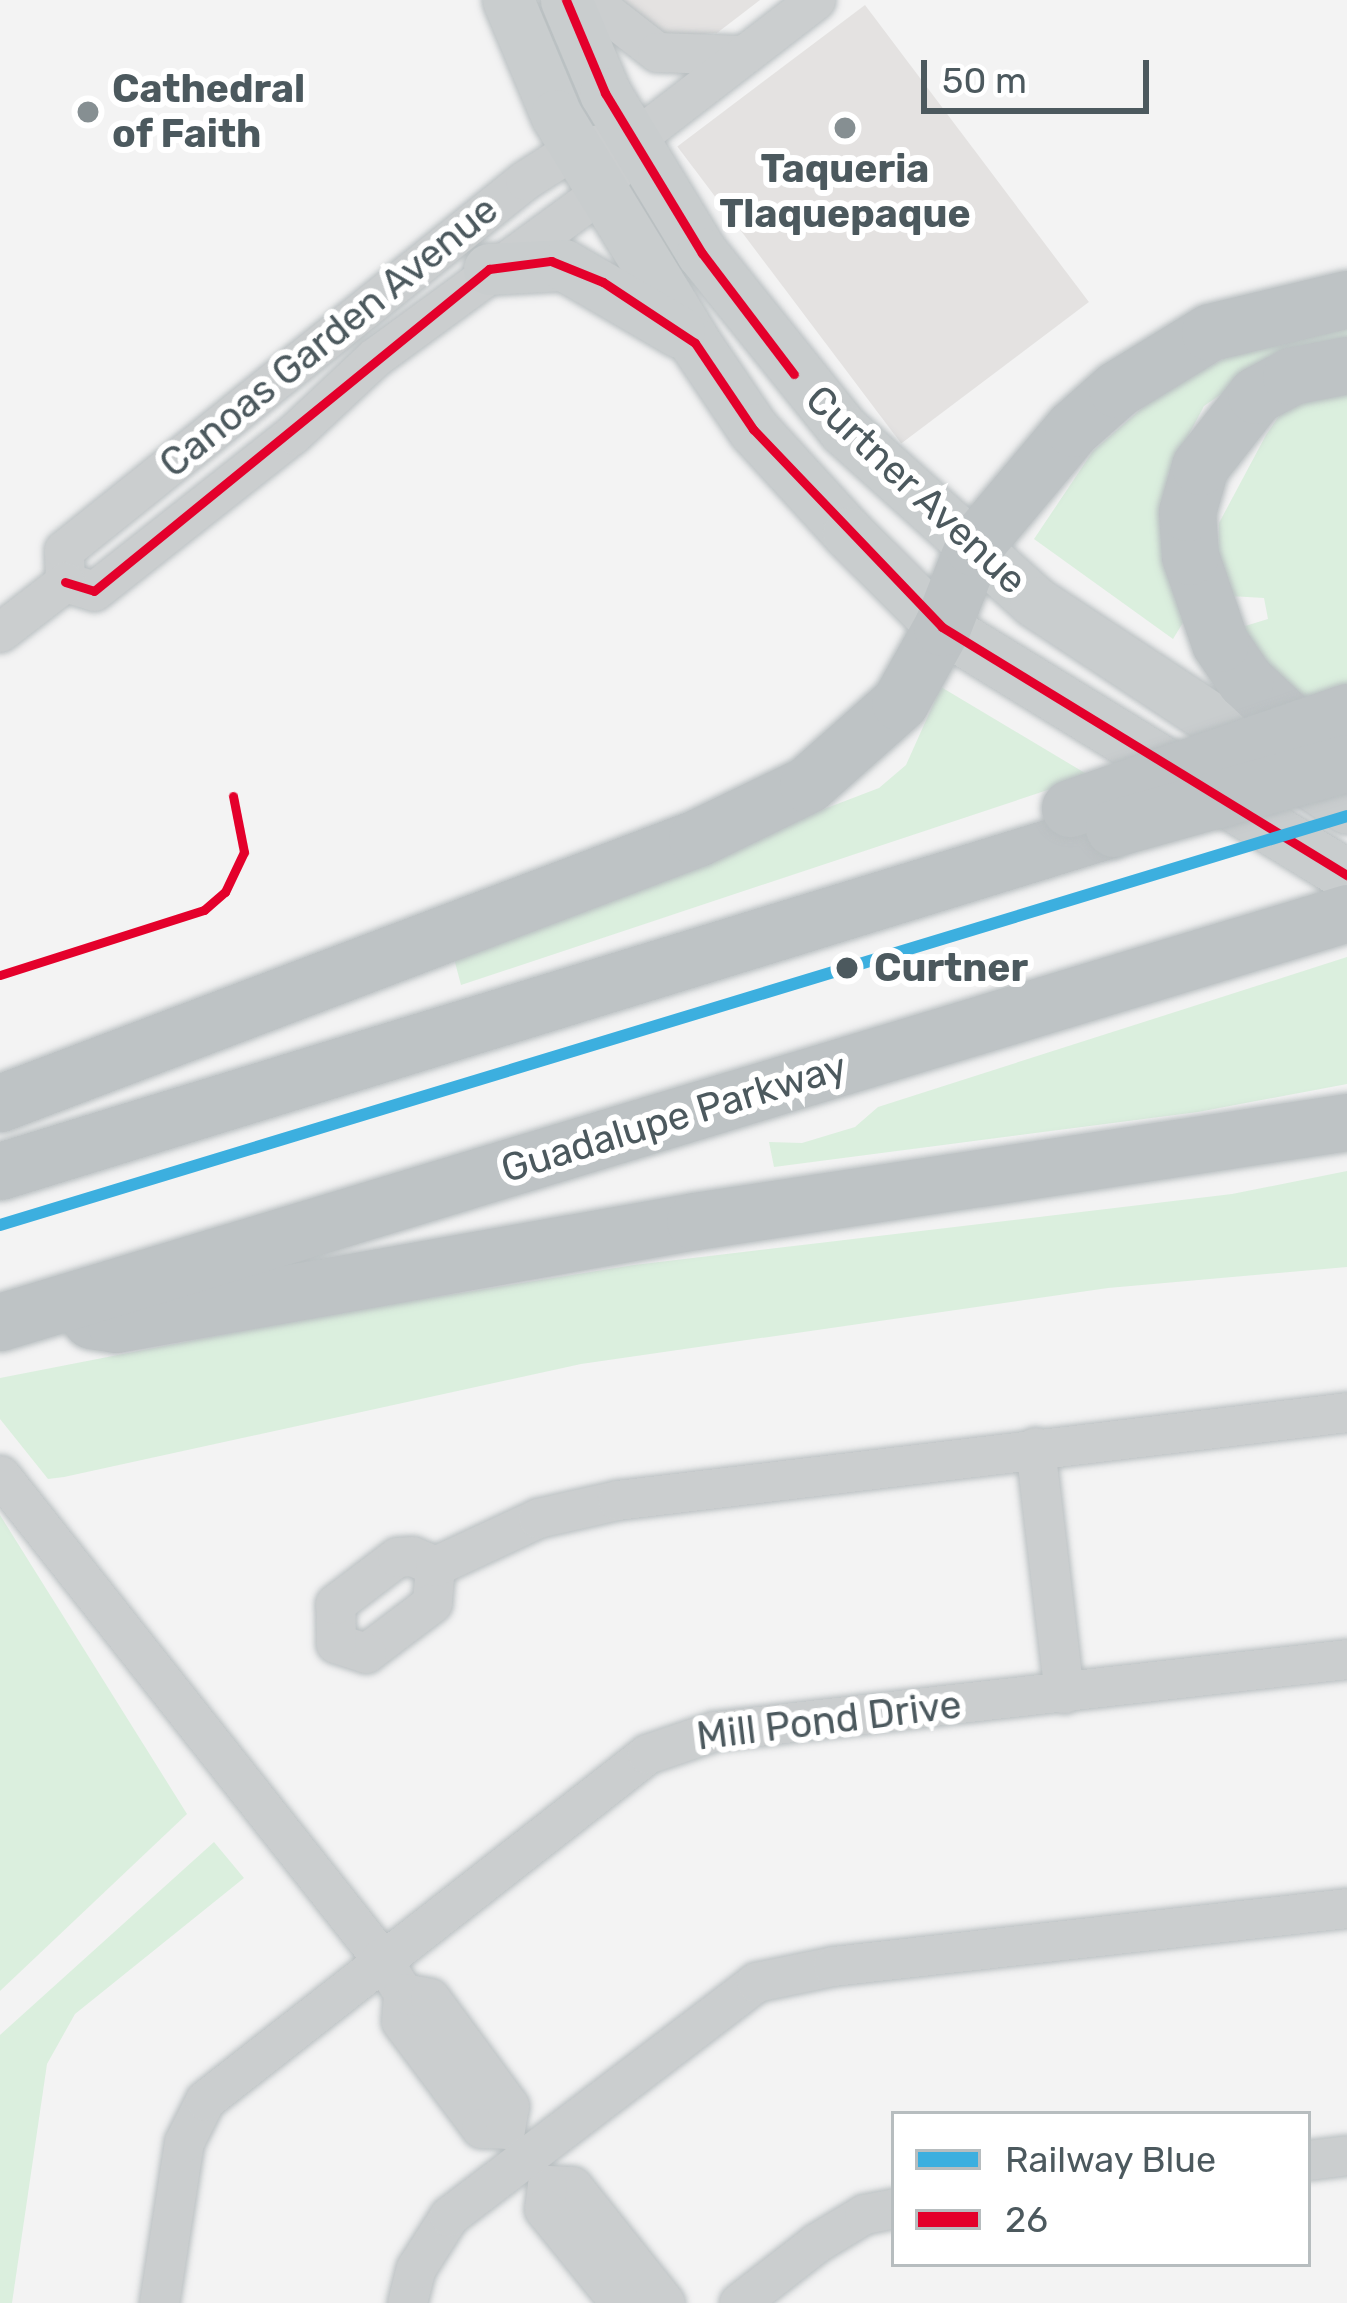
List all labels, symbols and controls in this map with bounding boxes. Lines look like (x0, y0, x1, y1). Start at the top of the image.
scale bar (927, 36, 1155, 110)
text: 50 m (942, 59, 1027, 102)
place label: Cathedral of Faith (112, 67, 305, 158)
marker: Cathedral of Faith (75, 99, 101, 125)
marker: Taqueria Tlaquepaque (832, 115, 858, 141)
place label: Taqueria Tlaquepaque (719, 147, 971, 238)
street label: Canoas Garden Avenue (150, 186, 508, 488)
street label: Curtner Avenue (795, 375, 1037, 605)
place label: Curtner (874, 945, 1028, 991)
marker: Curtner (831, 952, 863, 984)
street label: Guadalupe Parkway (496, 1043, 852, 1193)
street label: Mill Pond Drive (694, 1682, 964, 1760)
legend (891, 2111, 1311, 2267)
text: Railway Blue (1005, 2138, 1216, 2181)
text: 26 (1005, 2198, 1048, 2241)

